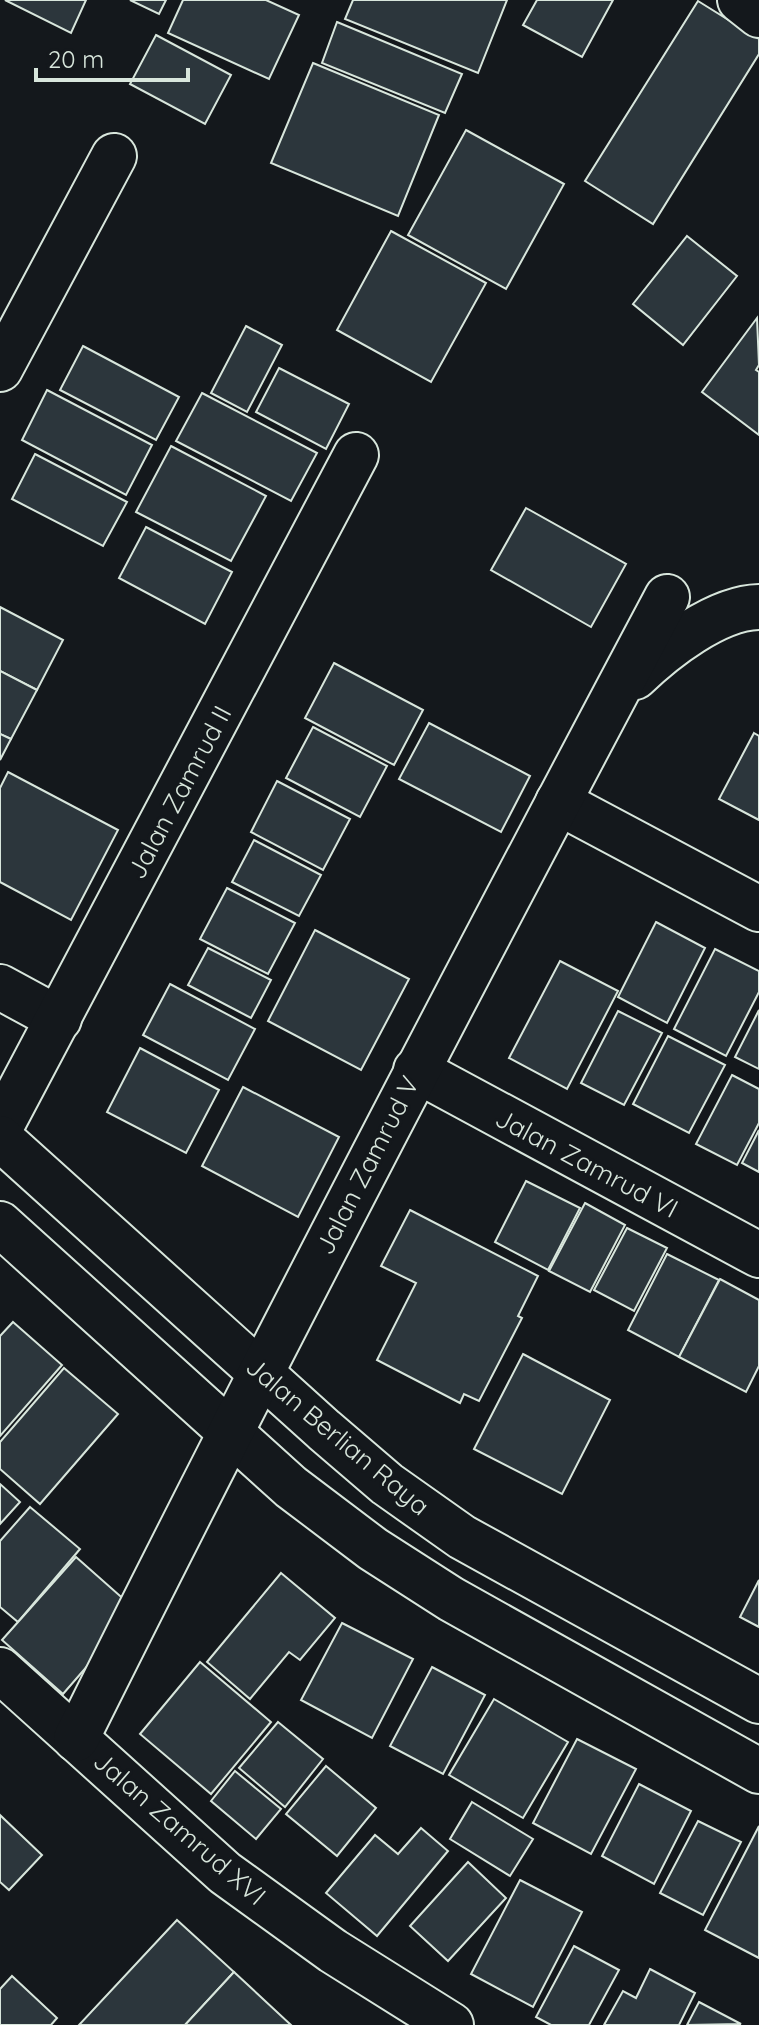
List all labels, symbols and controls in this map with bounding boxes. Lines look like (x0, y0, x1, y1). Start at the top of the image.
scale bar (36, 32, 188, 82)
text: 20 m (48, 44, 104, 74)
street label: Jalan Zamrud II (120, 700, 238, 884)
street label: Jalan Zamrud V (308, 1070, 426, 1260)
street label: Jalan Zamrud VI (490, 1101, 684, 1225)
street label: Jalan Berlian Raya (240, 1350, 436, 1522)
street label: Jalan Zamrud XVI (87, 1744, 273, 1912)

